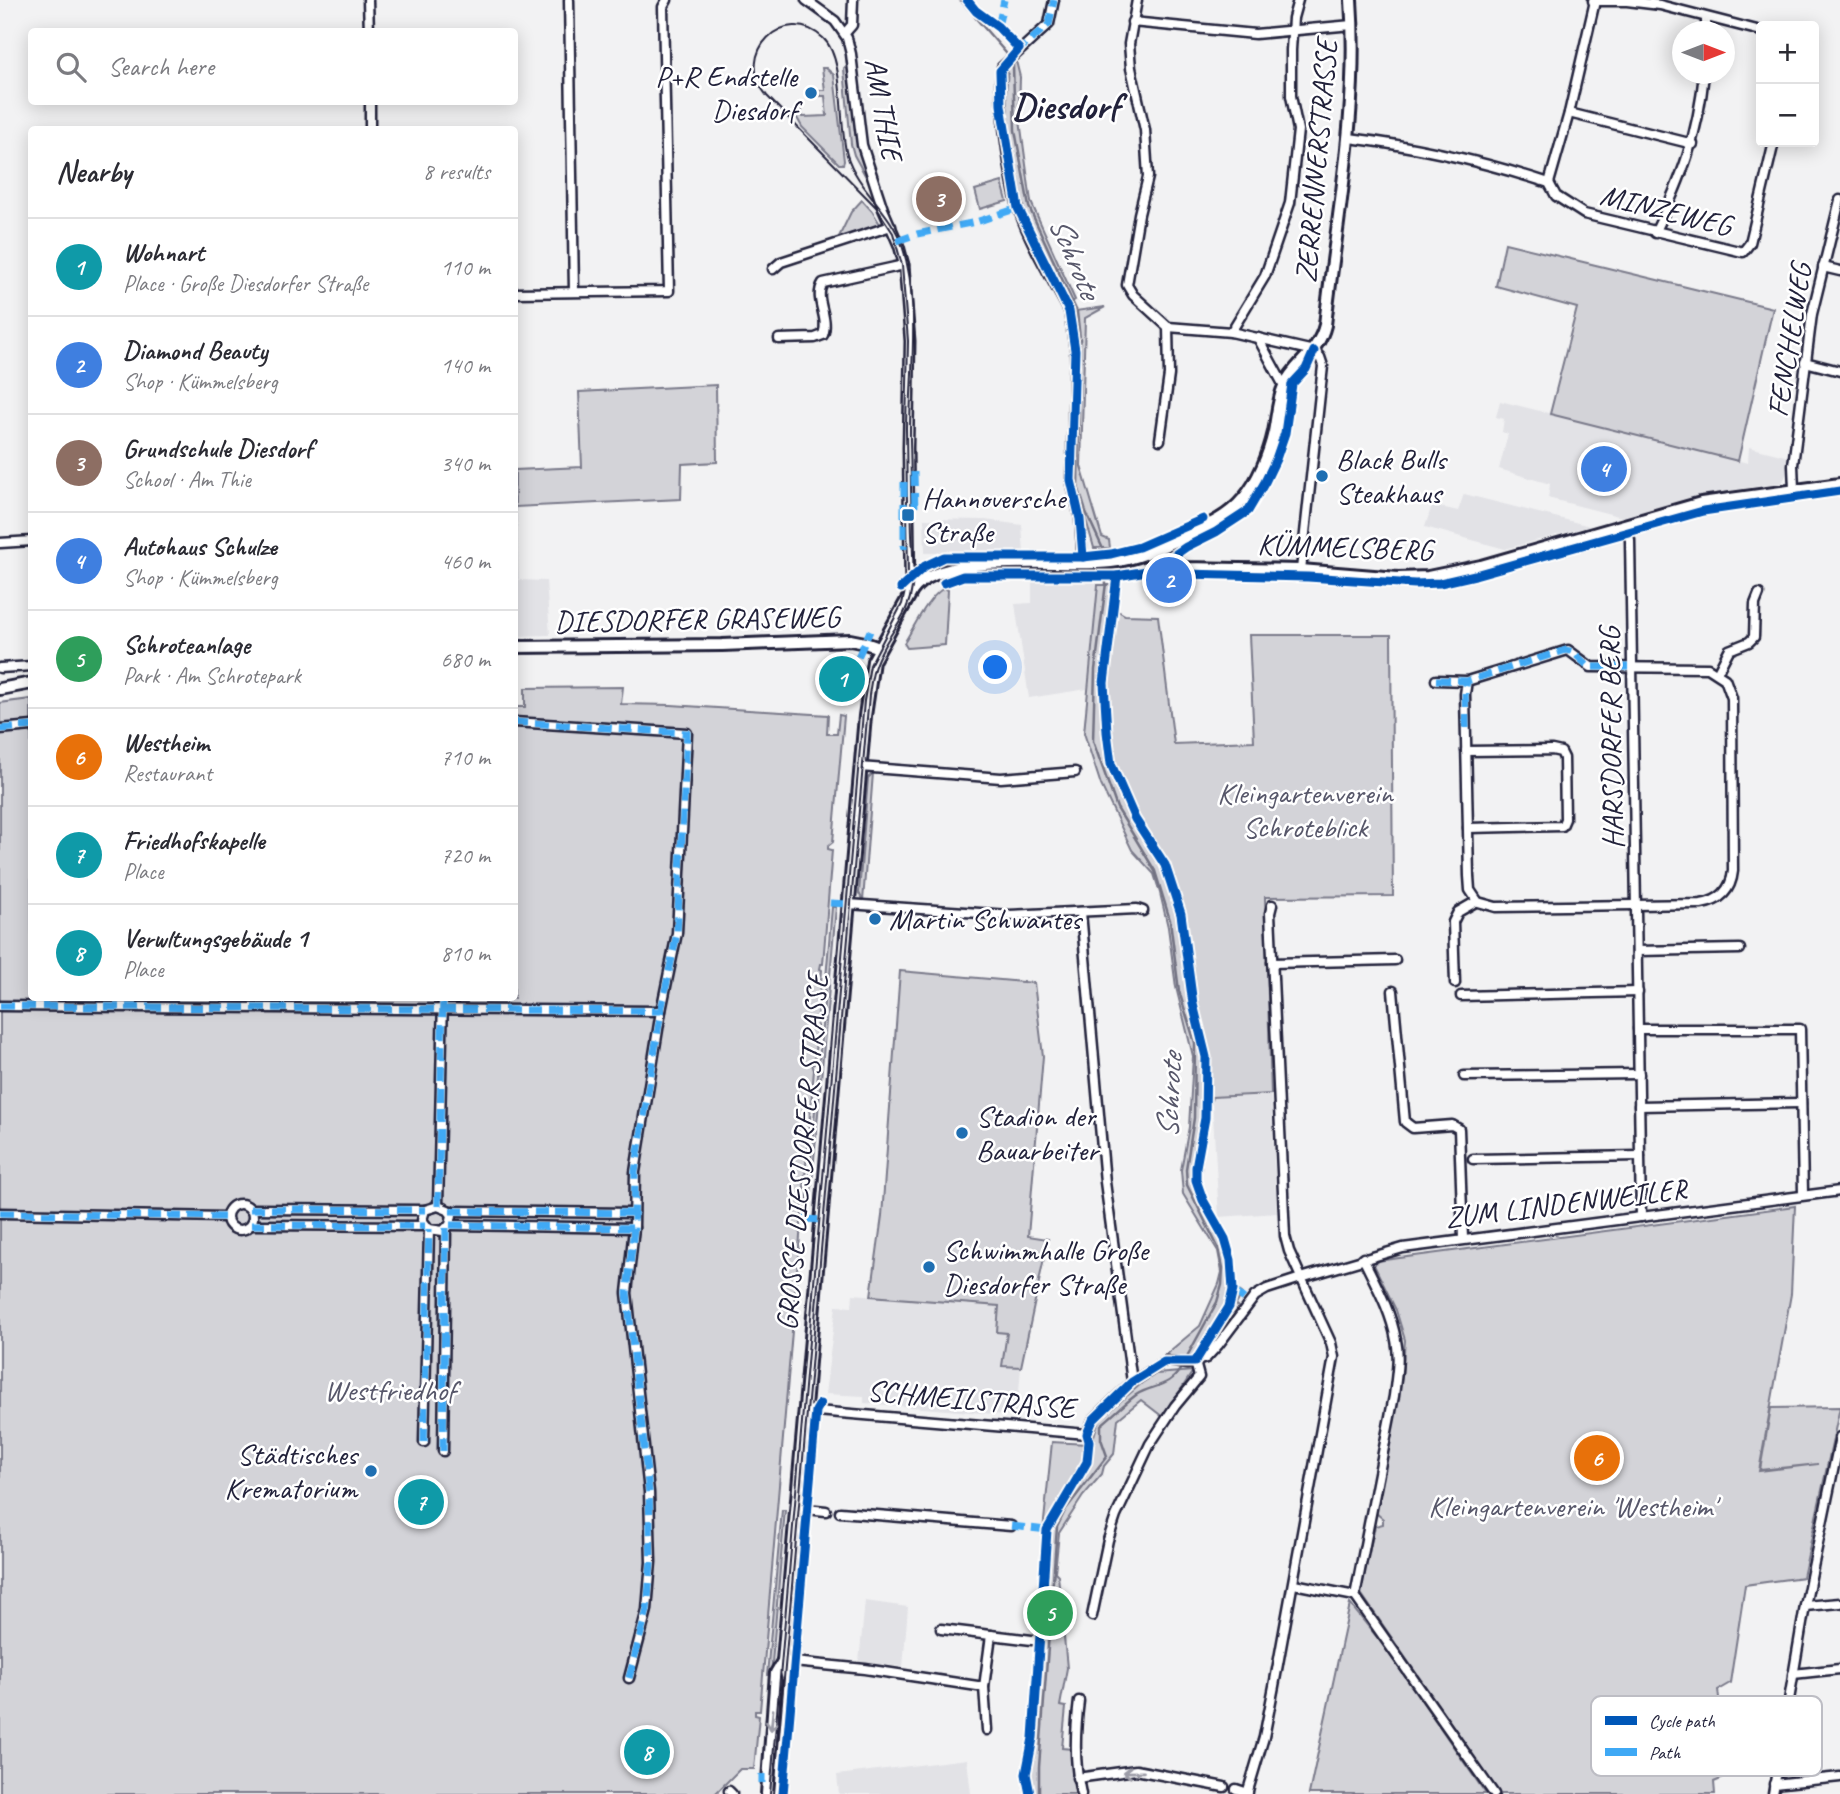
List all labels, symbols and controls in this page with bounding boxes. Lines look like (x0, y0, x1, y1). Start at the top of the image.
north arrow (1672, 21, 1735, 84)
map controls (1756, 21, 1819, 147)
button: + (1756, 21, 1819, 84)
search box (28, 28, 518, 105)
street label: ZERRENNERSTRASSE (1286, 34, 1346, 284)
icon: search (52, 48, 90, 86)
text: Search here (108, 50, 214, 83)
street label: AM THIE (856, 55, 912, 167)
place label: P+R Endstelle Diesdorf (655, 57, 803, 129)
district label: Diesdorf (1012, 82, 1128, 129)
button: − (1756, 84, 1819, 147)
marker: P+R Endstelle Diesdorf (803, 85, 819, 101)
text: Nearby (56, 153, 132, 191)
text: 8 results (423, 157, 490, 186)
pin: 3 (916, 173, 962, 225)
street label: MINZEWEG (1597, 175, 1738, 245)
water label: Schrote (1040, 210, 1112, 308)
text: Wohnart (123, 236, 204, 269)
text: 1 (74, 253, 84, 282)
text: 110 m (441, 253, 490, 282)
street label: FENCHELWEG (1758, 257, 1820, 419)
text: Place · Große Diesdorfer Straße (123, 269, 368, 298)
text: Diamond Beauty (123, 334, 267, 367)
text: 2 (74, 351, 84, 380)
text: 140 m (441, 351, 490, 380)
text: Shop · Kümmelsberg (123, 367, 278, 396)
text: Grundschule Diesdorf (123, 432, 313, 465)
place label: Black Bulls Steakhaus (1336, 440, 1448, 512)
pin: 4 (1581, 443, 1627, 495)
text: 3 (74, 449, 84, 478)
text: 340 m (441, 449, 490, 478)
text: School · Am Thie (123, 465, 251, 494)
marker: Black Bulls Steakhaus (1314, 468, 1330, 484)
place label: Hannoversche Straße (922, 479, 1067, 551)
marker: Hannoversche Straße (900, 507, 916, 523)
street label: KÜMMELSBERG (1257, 525, 1436, 569)
text: Autohaus Schulze (123, 530, 277, 563)
text: 4 (74, 547, 84, 576)
text: 460 m (441, 547, 490, 576)
pin: 2 (1146, 554, 1192, 606)
text: Shop · Kümmelsberg (123, 563, 278, 592)
street label: DIESDORFER GRASEWEG (554, 597, 843, 640)
street label: HARSDORFER BERG (1590, 623, 1632, 849)
text: Schroteanlage (123, 628, 250, 661)
text: 5 (74, 645, 84, 674)
text: 680 m (441, 645, 490, 674)
your location (978, 650, 1012, 684)
pin: 1 (819, 653, 865, 705)
text: Park · Am Schrotepark (123, 661, 301, 690)
text: Westheim (123, 726, 209, 759)
text: 6 (74, 743, 84, 772)
text: 710 m (441, 743, 490, 772)
text: Restaurant (123, 759, 212, 788)
park label: Kleingartenverein Schroteblick (1217, 774, 1394, 846)
text: Friedhofskapelle (123, 824, 265, 857)
text: 7 (74, 841, 84, 870)
text: 720 m (441, 841, 490, 870)
text: Place (123, 857, 163, 886)
place label: Martin Schwantes (889, 900, 1084, 938)
marker: Martin Schwantes (867, 911, 883, 927)
text: Verwltungsgebäude 1 (123, 922, 308, 955)
text: 8 (74, 939, 84, 968)
text: 810 m (441, 939, 490, 968)
text: Place (123, 955, 163, 984)
street label: GROSSE DIESDORFER STRASSE (767, 969, 837, 1332)
water label: Schrote (1146, 1048, 1192, 1139)
place label: Stadion der Bauarbeiter (976, 1097, 1101, 1169)
marker: Stadion der Bauarbeiter (954, 1125, 970, 1141)
street label: ZUM LINDENWEILER (1443, 1169, 1691, 1237)
place label: Schwimmhalle Große Diesdorfer Straße (943, 1231, 1150, 1303)
marker: Schwimmhalle Große Diesdorfer Straße (921, 1259, 937, 1275)
park label: Westfriedhof (324, 1371, 462, 1409)
street label: SCHMEILSTRASSE (866, 1371, 1081, 1427)
pin: 6 (1574, 1432, 1620, 1484)
place label: Städtisches Krematorium (225, 1435, 360, 1507)
marker: Städtisches Krematorium (363, 1463, 379, 1479)
pin: 7 (398, 1476, 444, 1528)
park label: Kleingartenverein 'Westheim' (1428, 1487, 1721, 1525)
pin: 5 (1027, 1587, 1073, 1639)
legend (1591, 1696, 1822, 1776)
one-way arrow (765, 1708, 778, 1731)
text: Cycle path (1649, 1709, 1715, 1733)
pin: 8 (624, 1726, 670, 1778)
text: Path (1649, 1741, 1682, 1765)
one-way arrow (1122, 1765, 1145, 1779)

